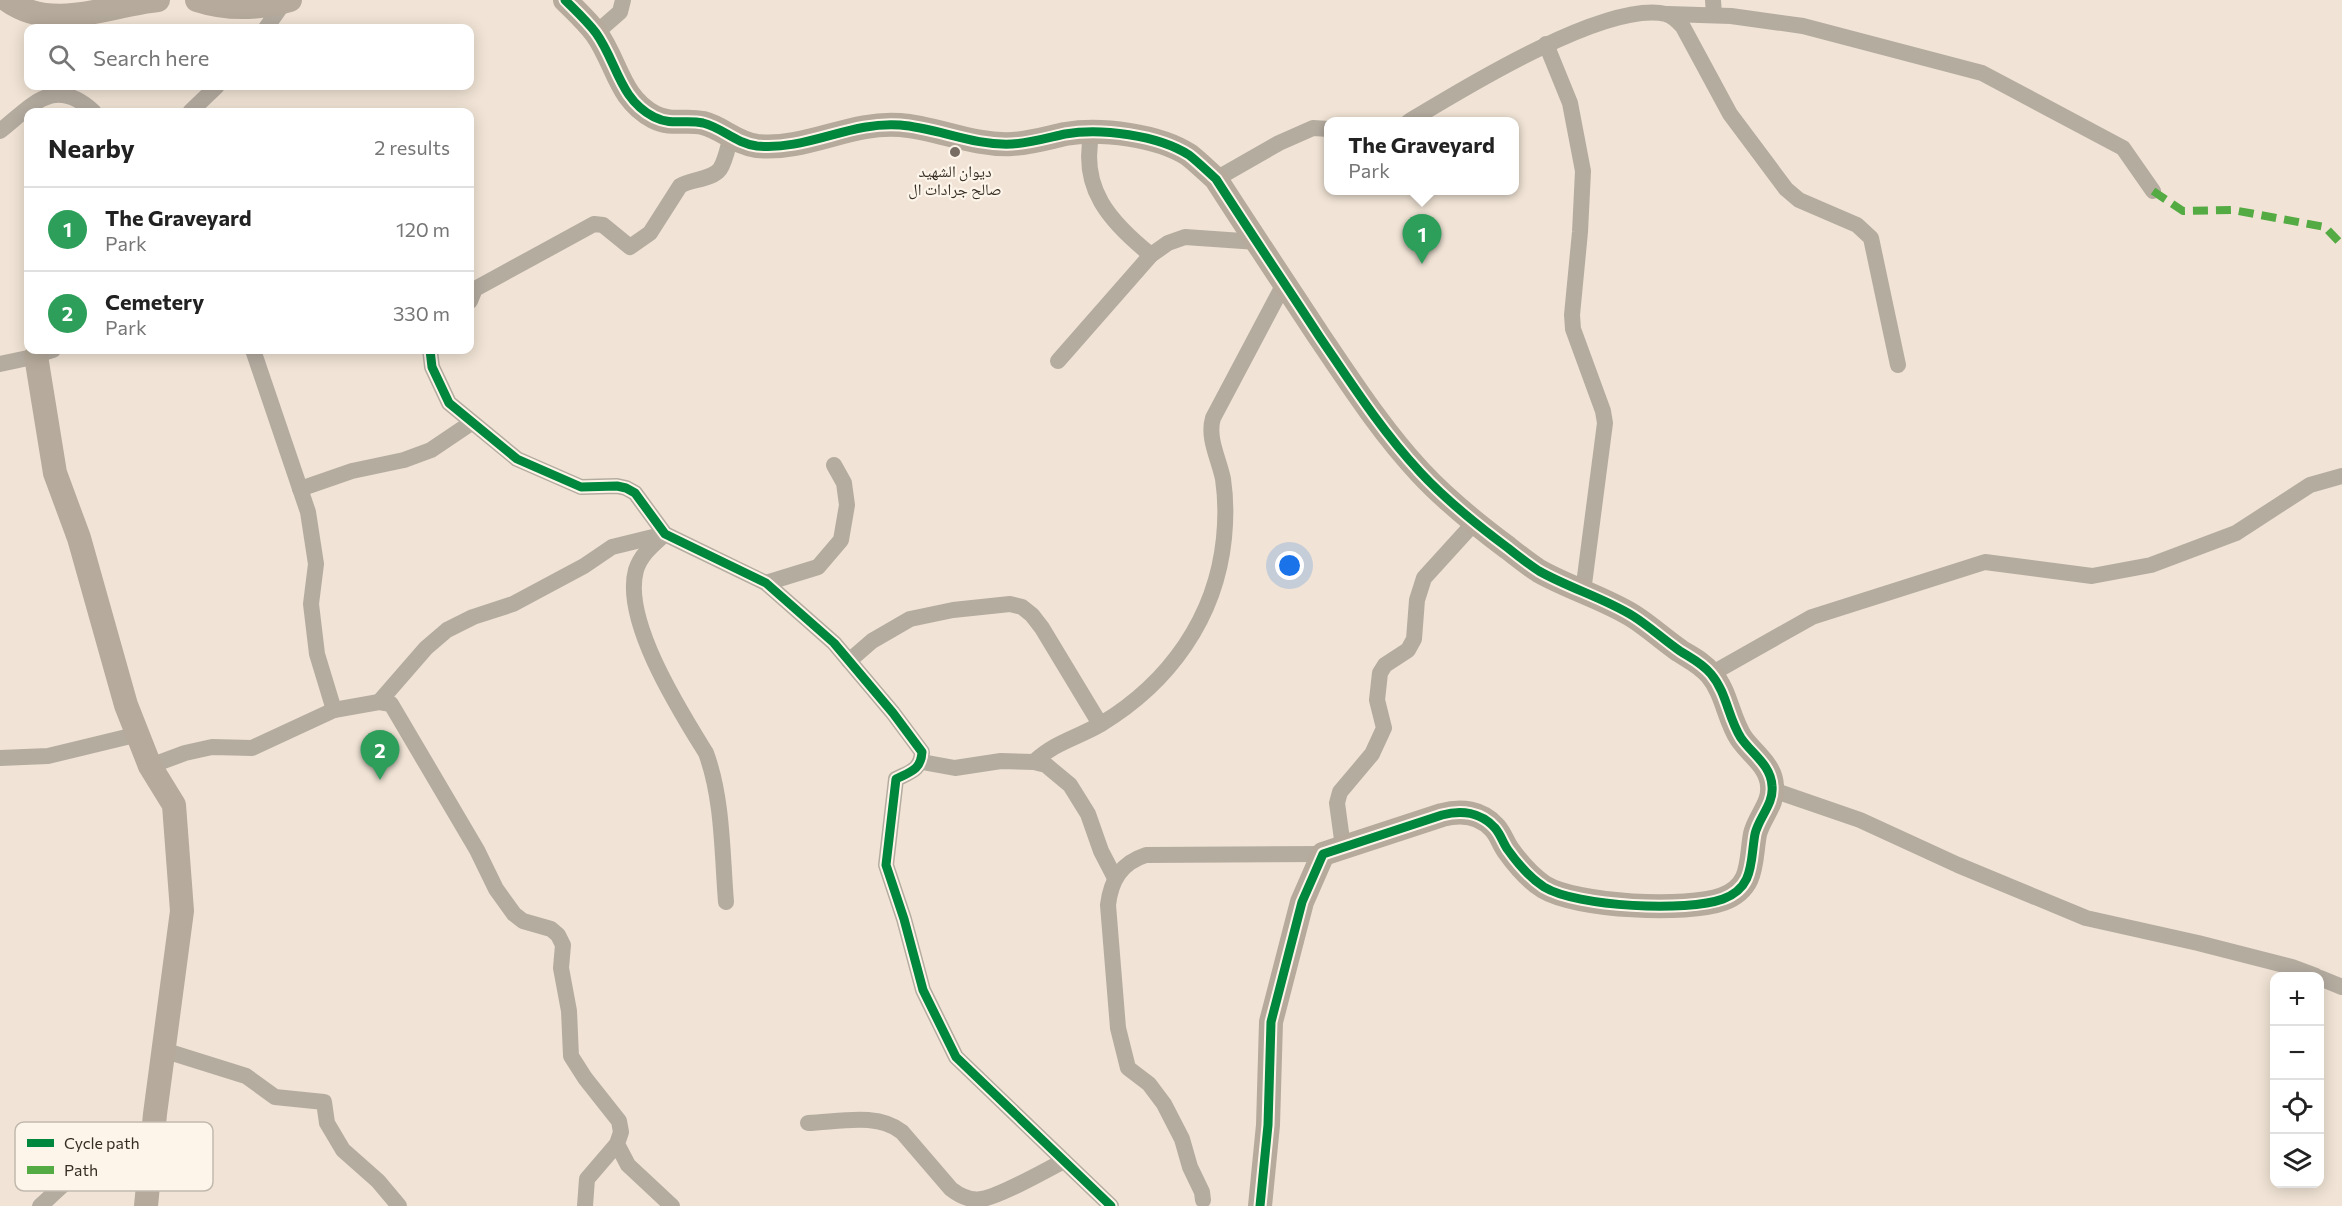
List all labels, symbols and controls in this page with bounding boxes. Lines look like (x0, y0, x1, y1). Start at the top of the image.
search box (24, 24, 474, 90)
icon: search (45, 41, 78, 74)
text: Search here (93, 44, 209, 71)
popup (1324, 117, 1519, 195)
text: The Graveyard (1348, 131, 1495, 158)
text: Nearby (48, 132, 135, 163)
text: 2 results (374, 135, 450, 159)
marker: ديوان الشهيد صالح جرادات ال (948, 145, 962, 159)
text: Park (1348, 158, 1390, 182)
place label: ديوان الشهيد صالح جرادات ال (908, 161, 1002, 200)
text: The Graveyard (105, 204, 252, 231)
pin: 1 (1402, 214, 1442, 264)
text: 1 (63, 217, 72, 241)
text: 120 m (396, 217, 450, 241)
text: Park (105, 231, 147, 255)
text: Cemetery (105, 288, 204, 315)
text: 2 (62, 301, 73, 325)
text: 330 m (393, 301, 450, 325)
text: Park (105, 315, 147, 339)
your location (1275, 551, 1304, 580)
pin: 2 (360, 730, 400, 780)
map controls (2270, 972, 2324, 1188)
button: + (2270, 972, 2324, 1026)
button: − (2270, 1026, 2324, 1080)
button: locate (2270, 1080, 2324, 1134)
legend (15, 1122, 213, 1191)
text: Cycle path (64, 1133, 140, 1152)
button: layers (2270, 1134, 2324, 1188)
text: Path (64, 1160, 98, 1179)

